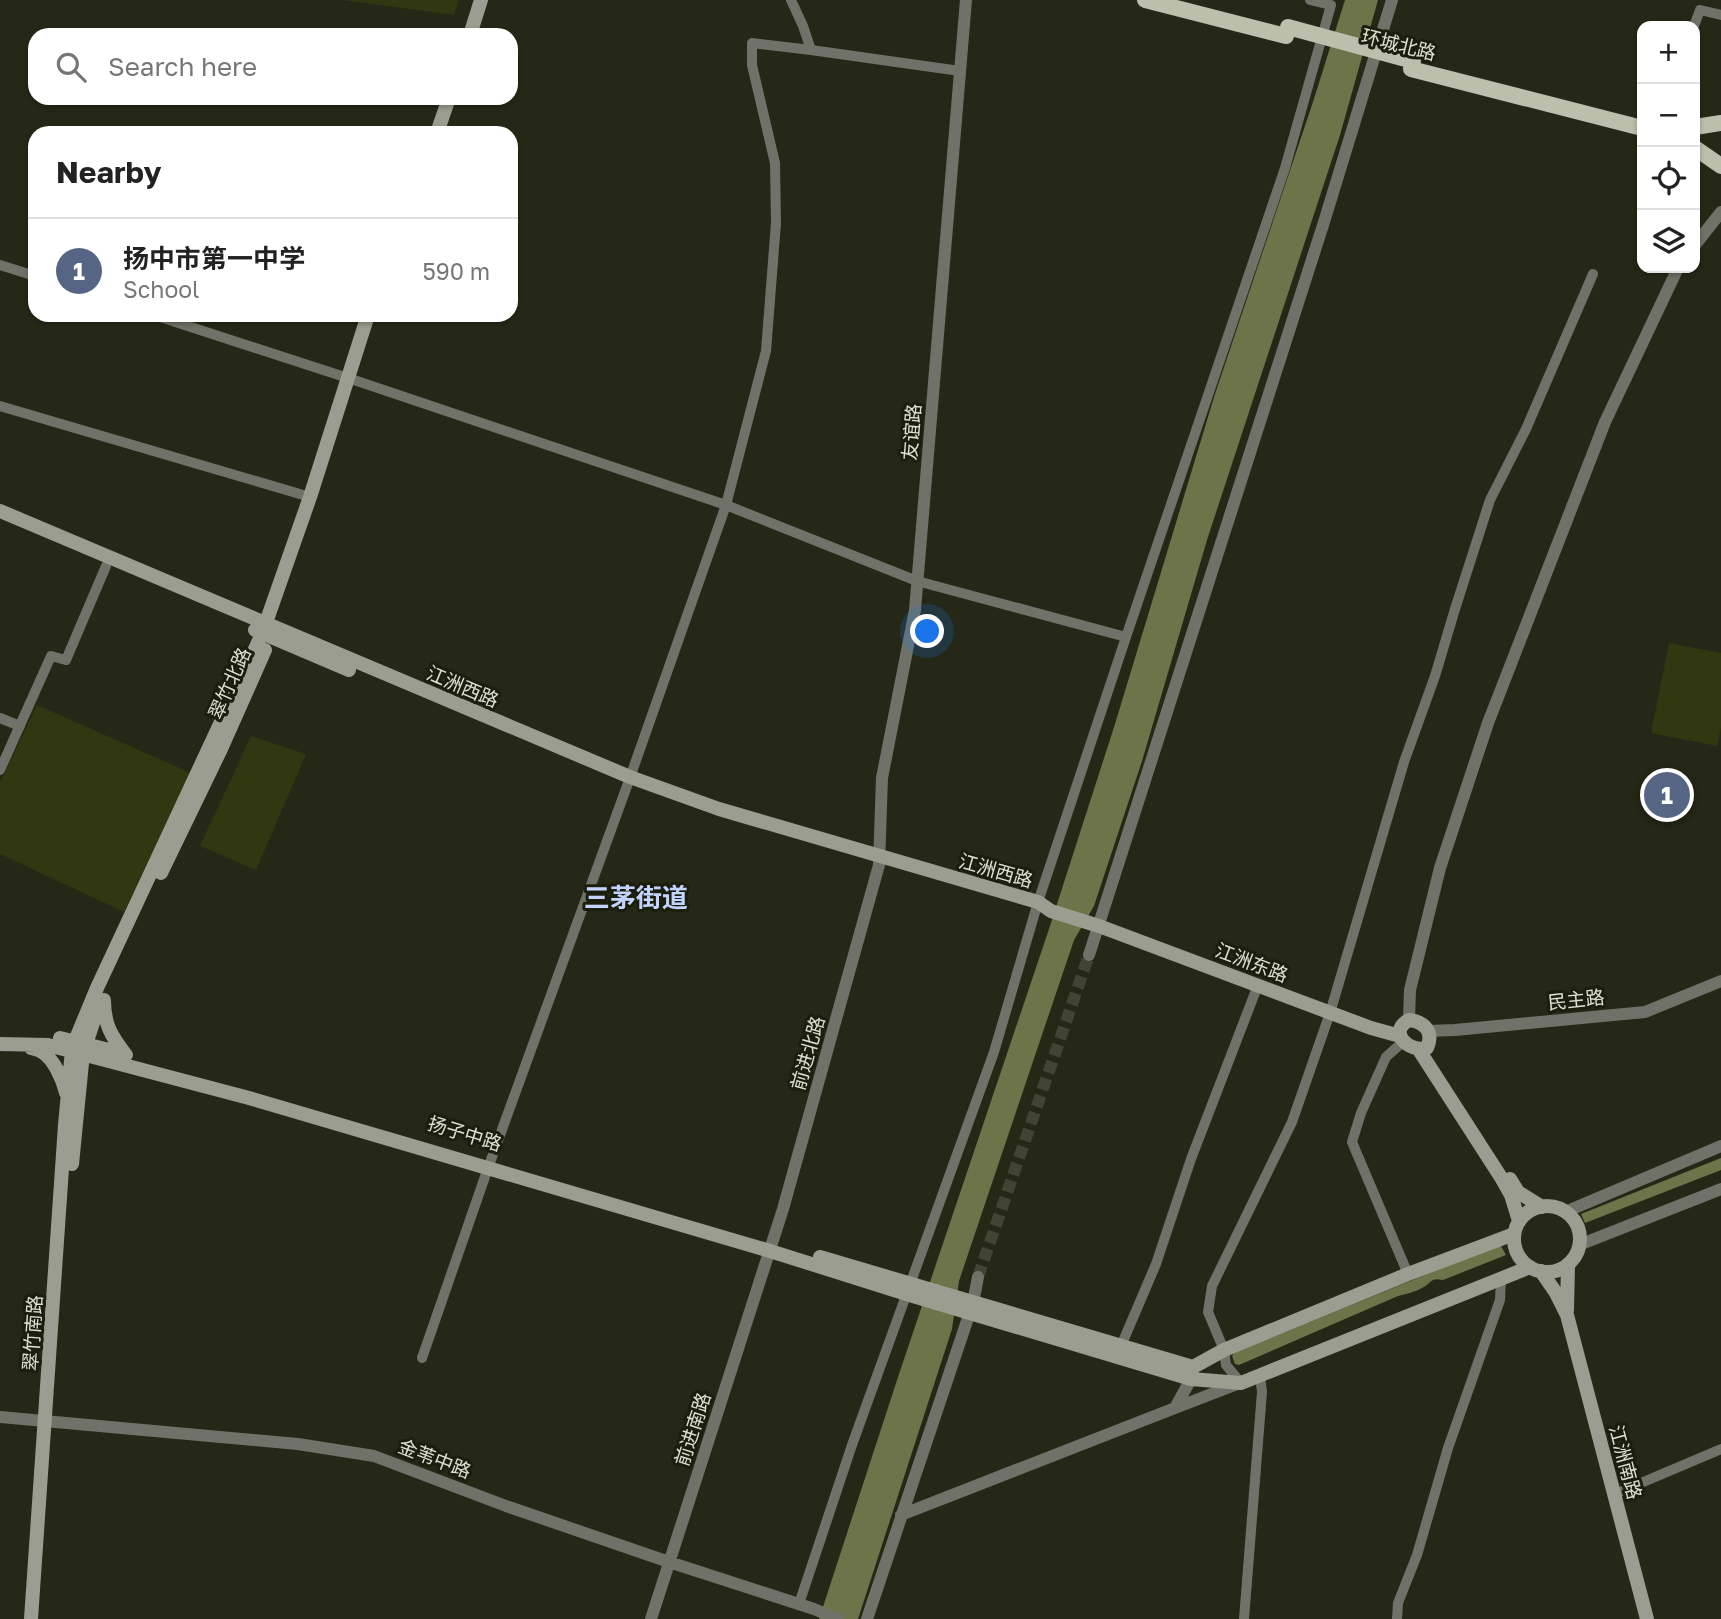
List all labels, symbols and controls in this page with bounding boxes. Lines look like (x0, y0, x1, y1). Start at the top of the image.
map controls (1637, 21, 1700, 273)
button: + (1637, 21, 1700, 84)
street label: 环城北路 (1359, 24, 1439, 64)
search box (28, 28, 518, 105)
icon: search (52, 48, 90, 86)
text: Search here (108, 51, 257, 82)
button: − (1637, 84, 1700, 147)
button: locate (1637, 147, 1700, 210)
text: Nearby (56, 154, 161, 190)
button: layers (1637, 210, 1700, 273)
text: 扬中市第一中学 (123, 243, 305, 274)
text: 1 (73, 257, 85, 285)
text: 590 m (422, 257, 490, 285)
text: School (123, 275, 199, 303)
street label: 友谊路 (897, 403, 925, 461)
your location (910, 614, 944, 648)
street label: 翠竹北路 (203, 644, 255, 722)
street label: 江洲西路 (424, 661, 502, 711)
pin: 1 (1644, 769, 1690, 821)
street label: 江洲西路 (956, 848, 1036, 892)
district label: 三茅街道 (584, 882, 688, 913)
street label: 江洲东路 (1212, 938, 1292, 986)
street label: 民主路 (1546, 985, 1606, 1013)
street label: 前进北路 (785, 1013, 829, 1093)
street label: 扬子中路 (425, 1111, 505, 1155)
street label: 翠竹南路 (18, 1294, 46, 1372)
street label: 前进南路 (669, 1389, 715, 1469)
street label: 江洲南路 (1605, 1422, 1647, 1502)
street label: 金苇中路 (395, 1434, 475, 1482)

